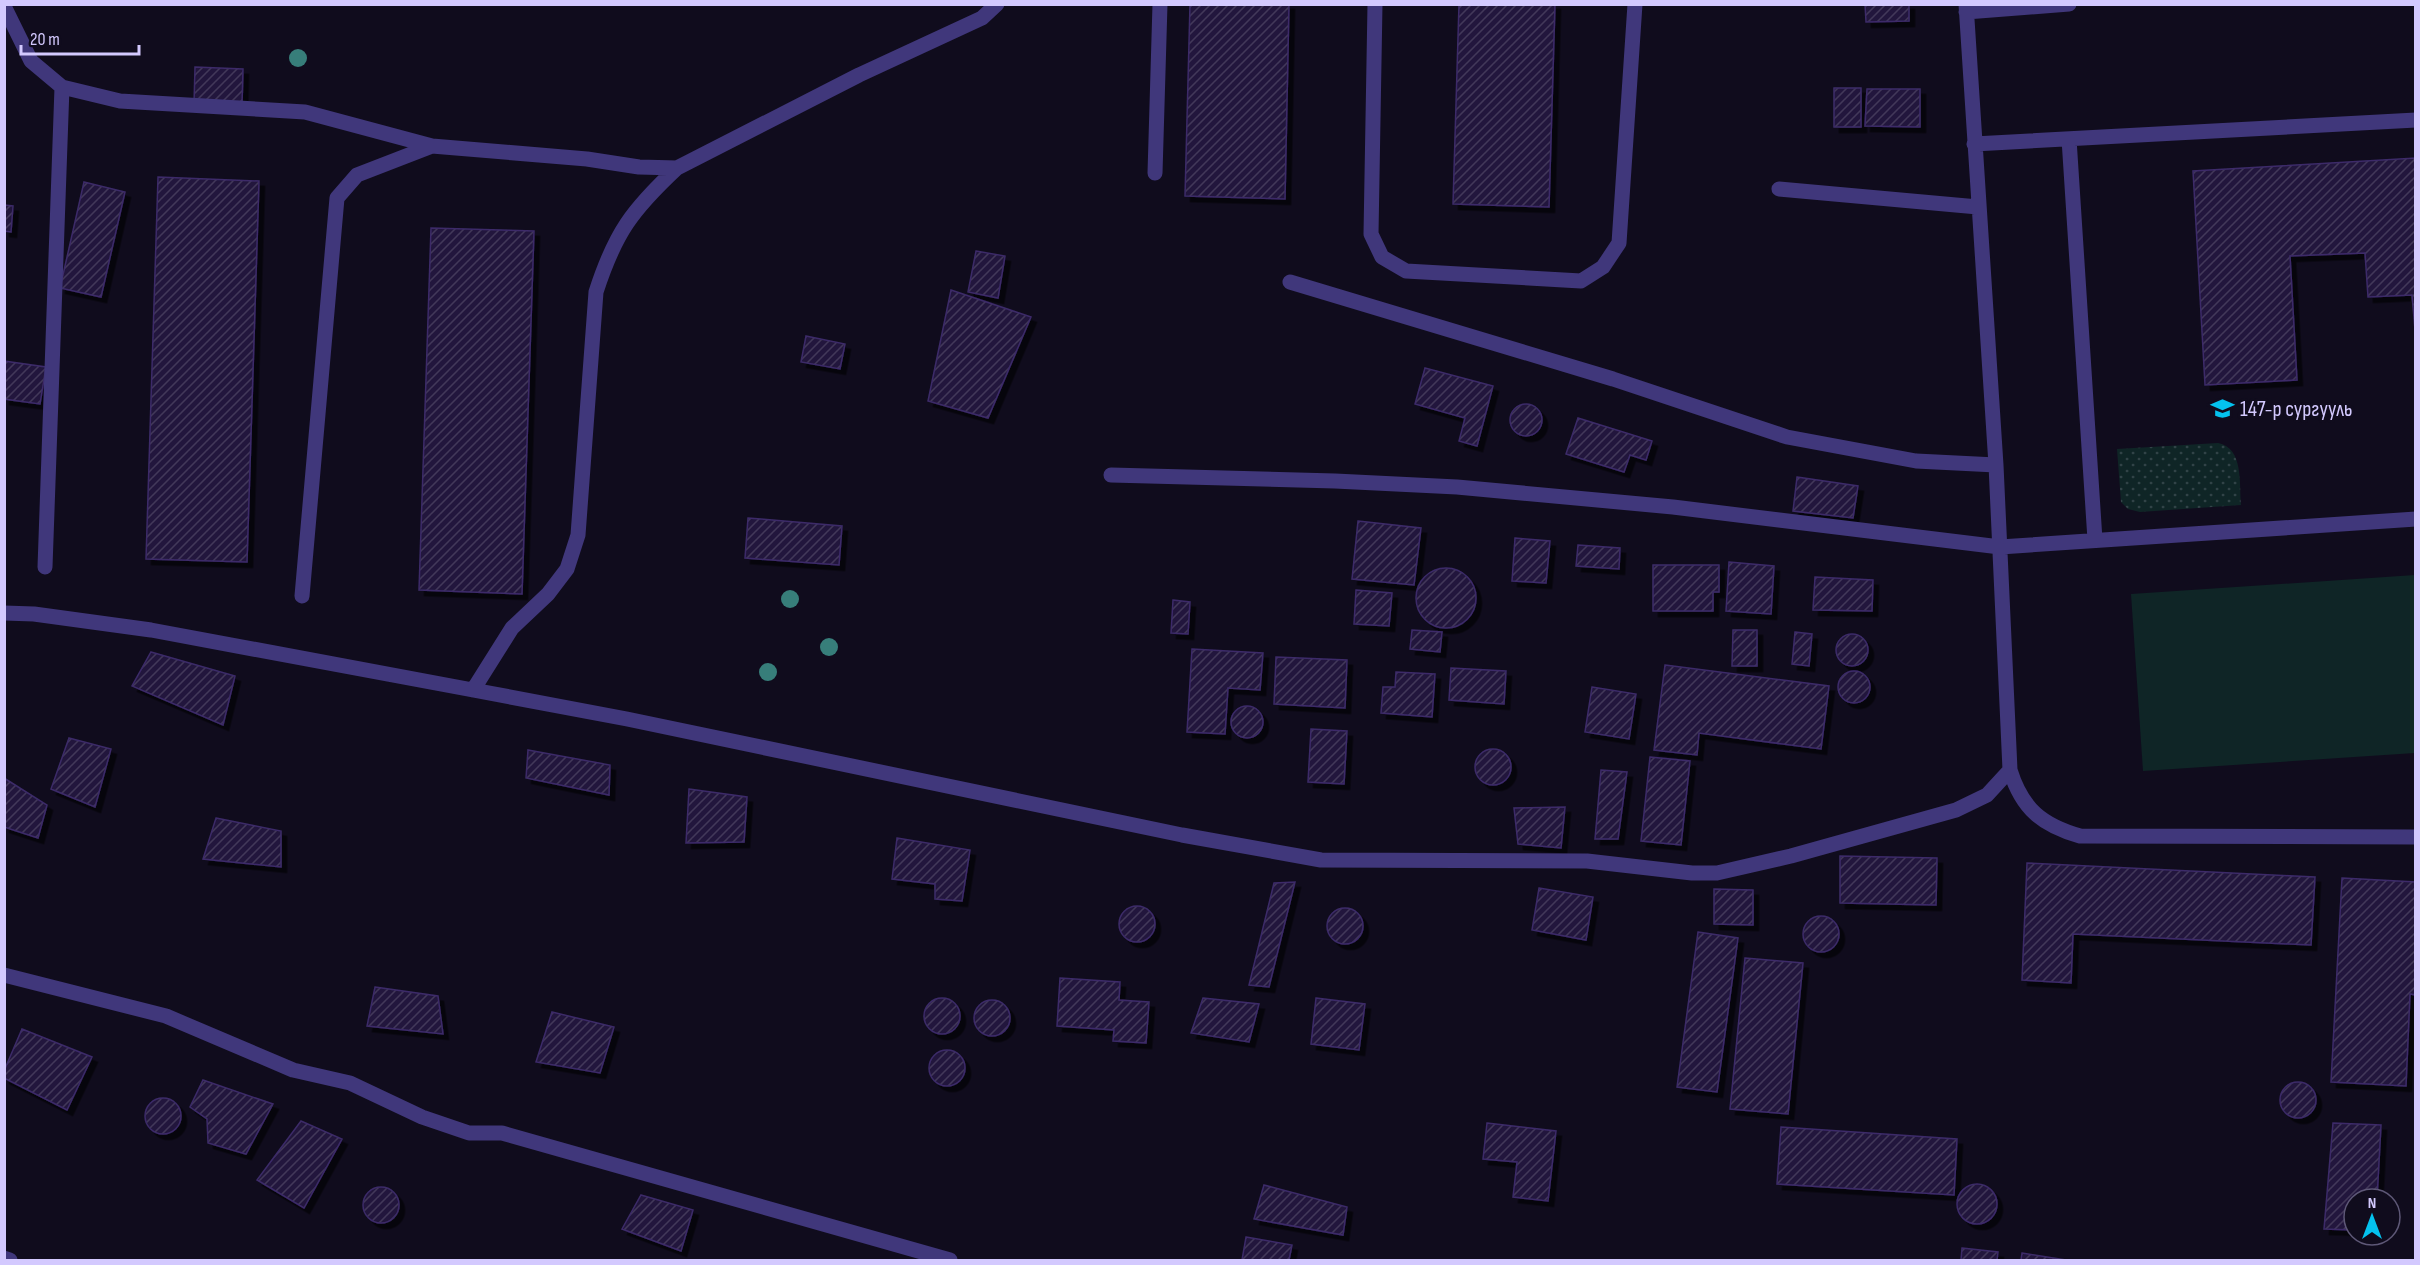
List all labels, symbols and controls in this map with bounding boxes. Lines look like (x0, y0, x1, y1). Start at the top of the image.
scale bar (21, 18, 140, 56)
text: 20 m (30, 29, 60, 50)
school or university icon: 147-р сургууль (2209, 396, 2235, 422)
place label: 147-р сургууль (2240, 396, 2353, 423)
north arrow (2342, 1187, 2402, 1247)
text: N (2368, 1194, 2376, 1213)

